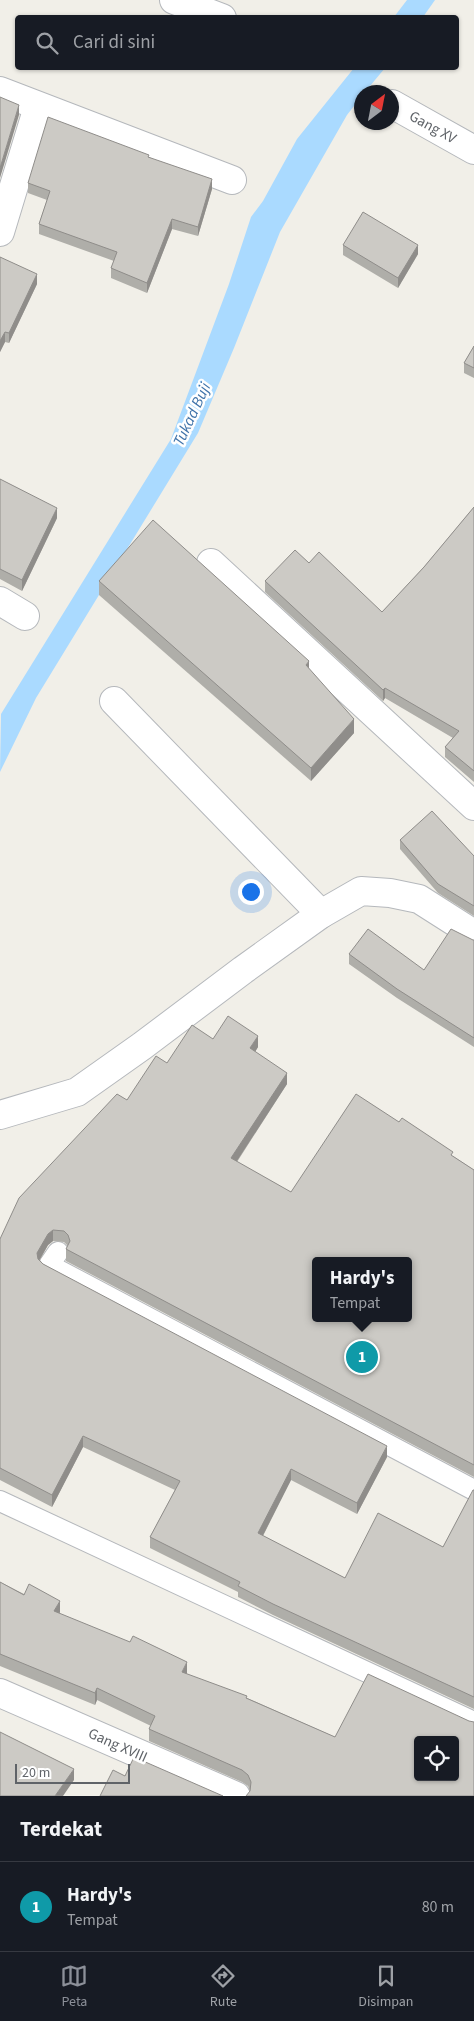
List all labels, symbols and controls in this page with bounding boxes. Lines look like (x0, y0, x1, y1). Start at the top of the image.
search box (15, 15, 459, 70)
icon: search (33, 29, 61, 57)
text: Cari di sini (73, 29, 155, 56)
north arrow (354, 85, 399, 130)
street label: Gang XV (405, 106, 460, 149)
water label: Tukad Buji (168, 379, 216, 450)
your location (238, 879, 264, 905)
popup (312, 1257, 412, 1322)
text: Hardy's (330, 1265, 394, 1292)
text: Tempat (330, 1292, 380, 1314)
pin: 1 (346, 1338, 378, 1376)
street label: Gang XVIII (85, 1723, 151, 1768)
map controls (414, 1736, 459, 1781)
button: locate (414, 1736, 459, 1781)
scale bar (15, 1761, 130, 1784)
text: 20 m (22, 1763, 50, 1783)
text: Terdekat (20, 1814, 102, 1844)
text: Hardy's (67, 1882, 132, 1909)
text: 1 (32, 1896, 40, 1918)
text: 80 m (422, 1896, 454, 1918)
text: Tempat (67, 1909, 118, 1931)
tab: Peta (60, 1962, 88, 2012)
tab: Rute (209, 1962, 237, 2012)
tab: Disimpan (358, 1962, 414, 2012)

